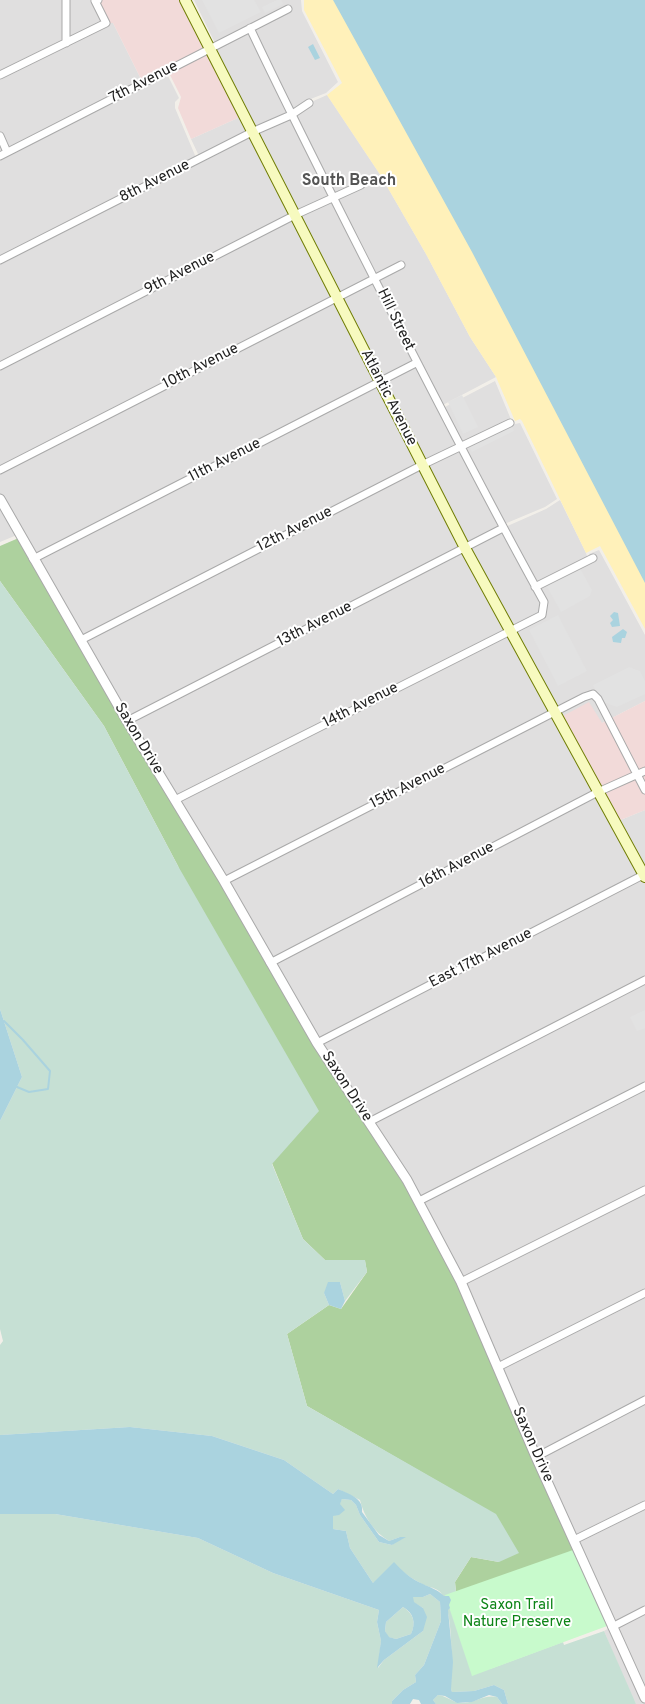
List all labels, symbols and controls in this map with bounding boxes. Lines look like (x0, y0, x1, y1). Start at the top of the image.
street label: 7th Avenue (107, 58, 181, 108)
street label: 8th Avenue (117, 157, 193, 207)
district label: South Beach (302, 172, 396, 192)
street label: 9th Avenue (142, 249, 218, 299)
street label: Hill Street (372, 286, 418, 354)
street label: 10th Avenue (160, 340, 242, 394)
street label: Atlantic Avenue (356, 347, 420, 449)
street label: 11th Avenue (186, 435, 264, 487)
street label: 12th Avenue (254, 503, 336, 557)
street label: 13th Avenue (274, 598, 356, 652)
street label: 14th Avenue (320, 679, 402, 733)
street label: Saxon Drive (110, 700, 166, 778)
street label: 15th Avenue (367, 760, 449, 814)
street label: 16th Avenue (417, 839, 497, 893)
street label: East 17th Avenue (426, 925, 536, 993)
street label: Saxon Drive (317, 1048, 375, 1126)
street label: Saxon Drive (507, 1405, 557, 1485)
park label: Saxon Trail Nature Preserve (463, 1597, 571, 1632)

